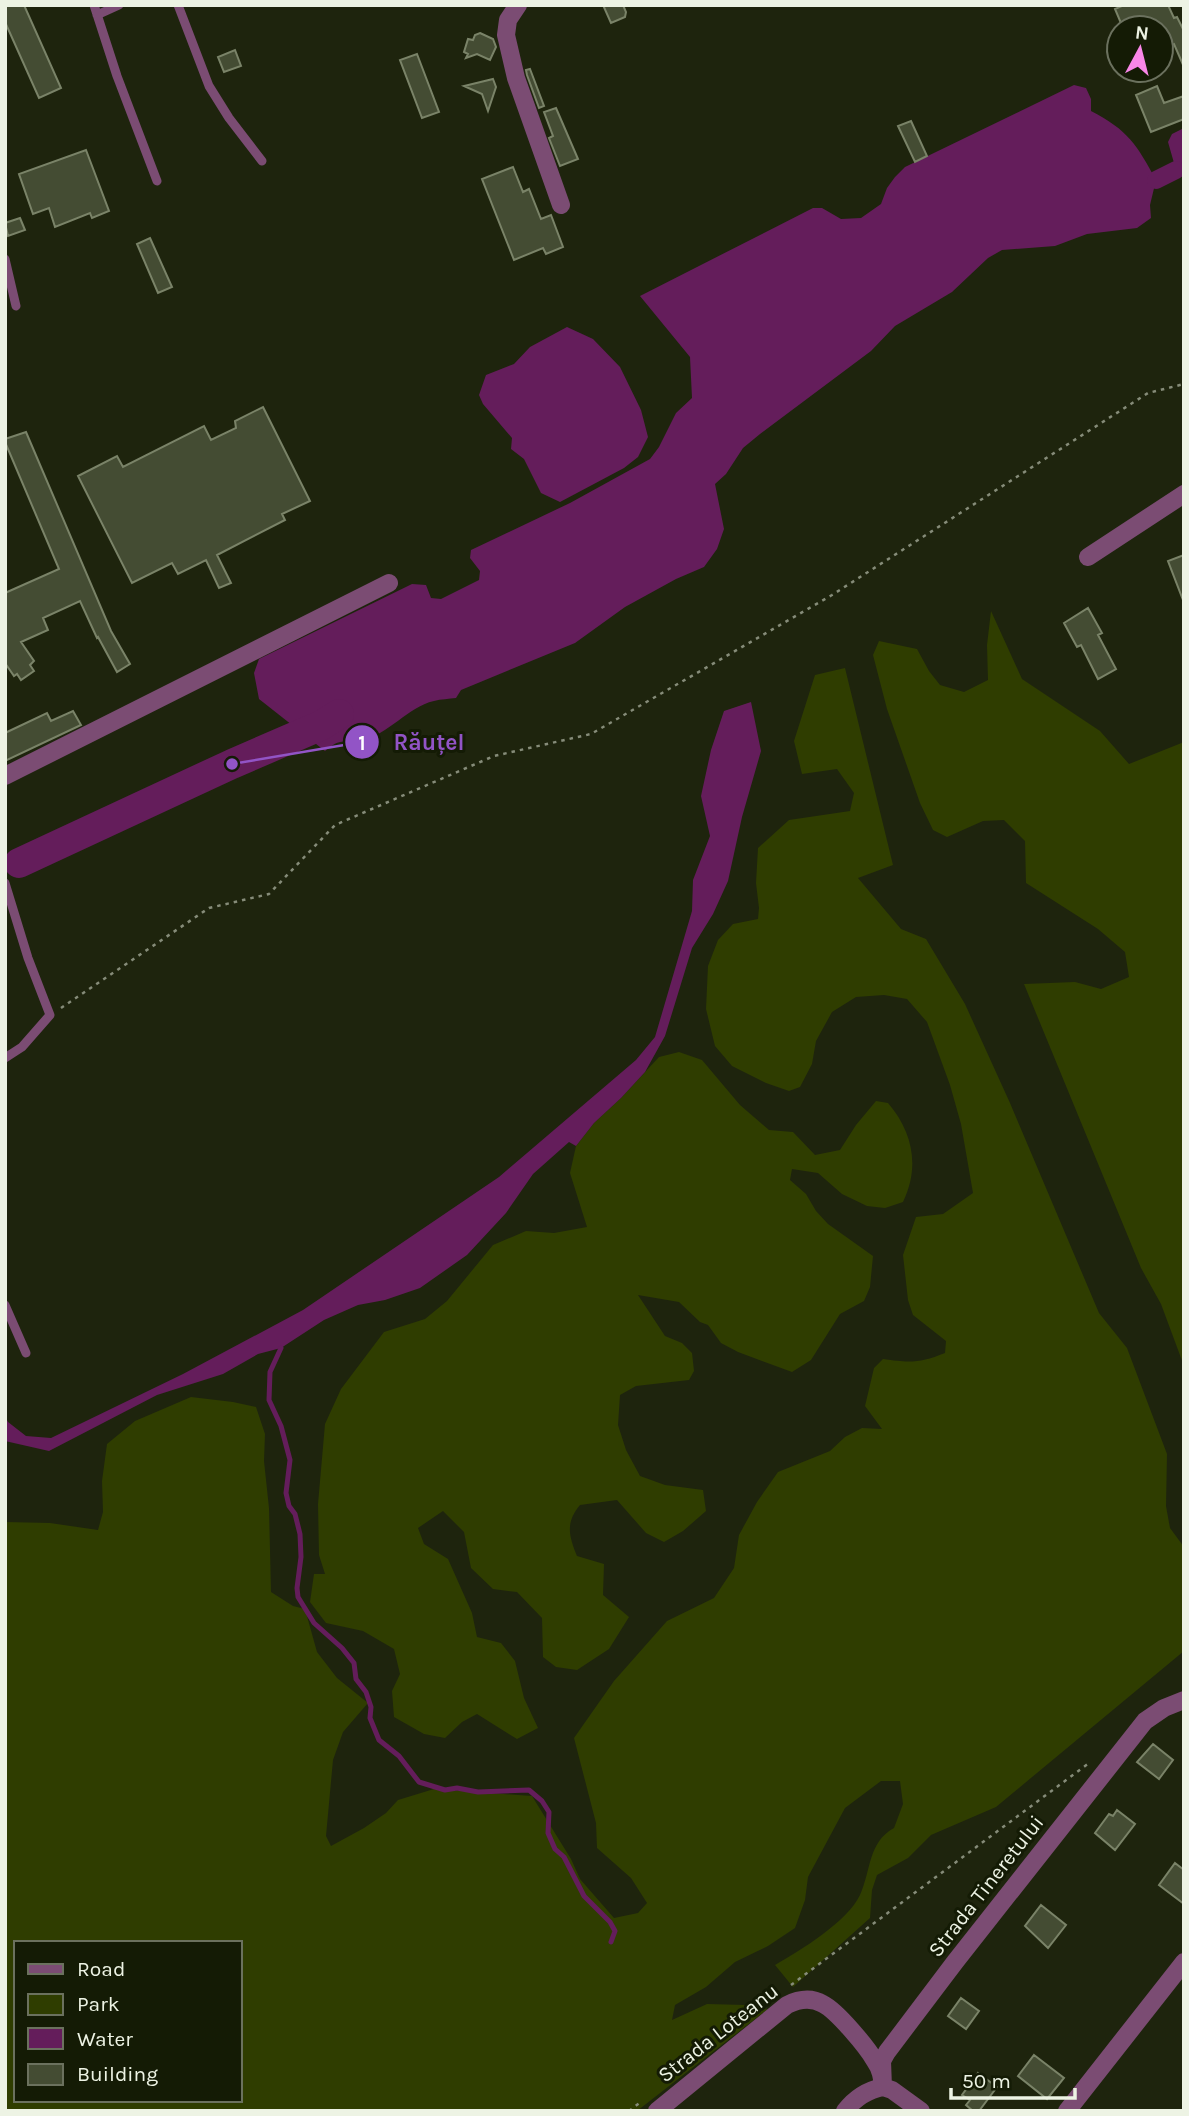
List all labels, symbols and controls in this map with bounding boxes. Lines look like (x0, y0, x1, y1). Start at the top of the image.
north arrow (1105, 14, 1175, 84)
text: N (1134, 21, 1150, 45)
callout: Răuțel (345, 720, 479, 764)
text: Răuțel (394, 729, 464, 756)
text: 1 (358, 731, 366, 755)
street label: Strada Tineretului (923, 1811, 1049, 1961)
legend (14, 1941, 242, 2102)
text: Road (77, 1957, 125, 1981)
street label: Strada Loteanu (653, 1979, 783, 2087)
text: Park (77, 1992, 120, 2016)
text: Water (77, 2027, 133, 2051)
scale bar (951, 2056, 1075, 2100)
text: Building (77, 2062, 158, 2086)
text: 50 m (962, 2069, 1011, 2093)

